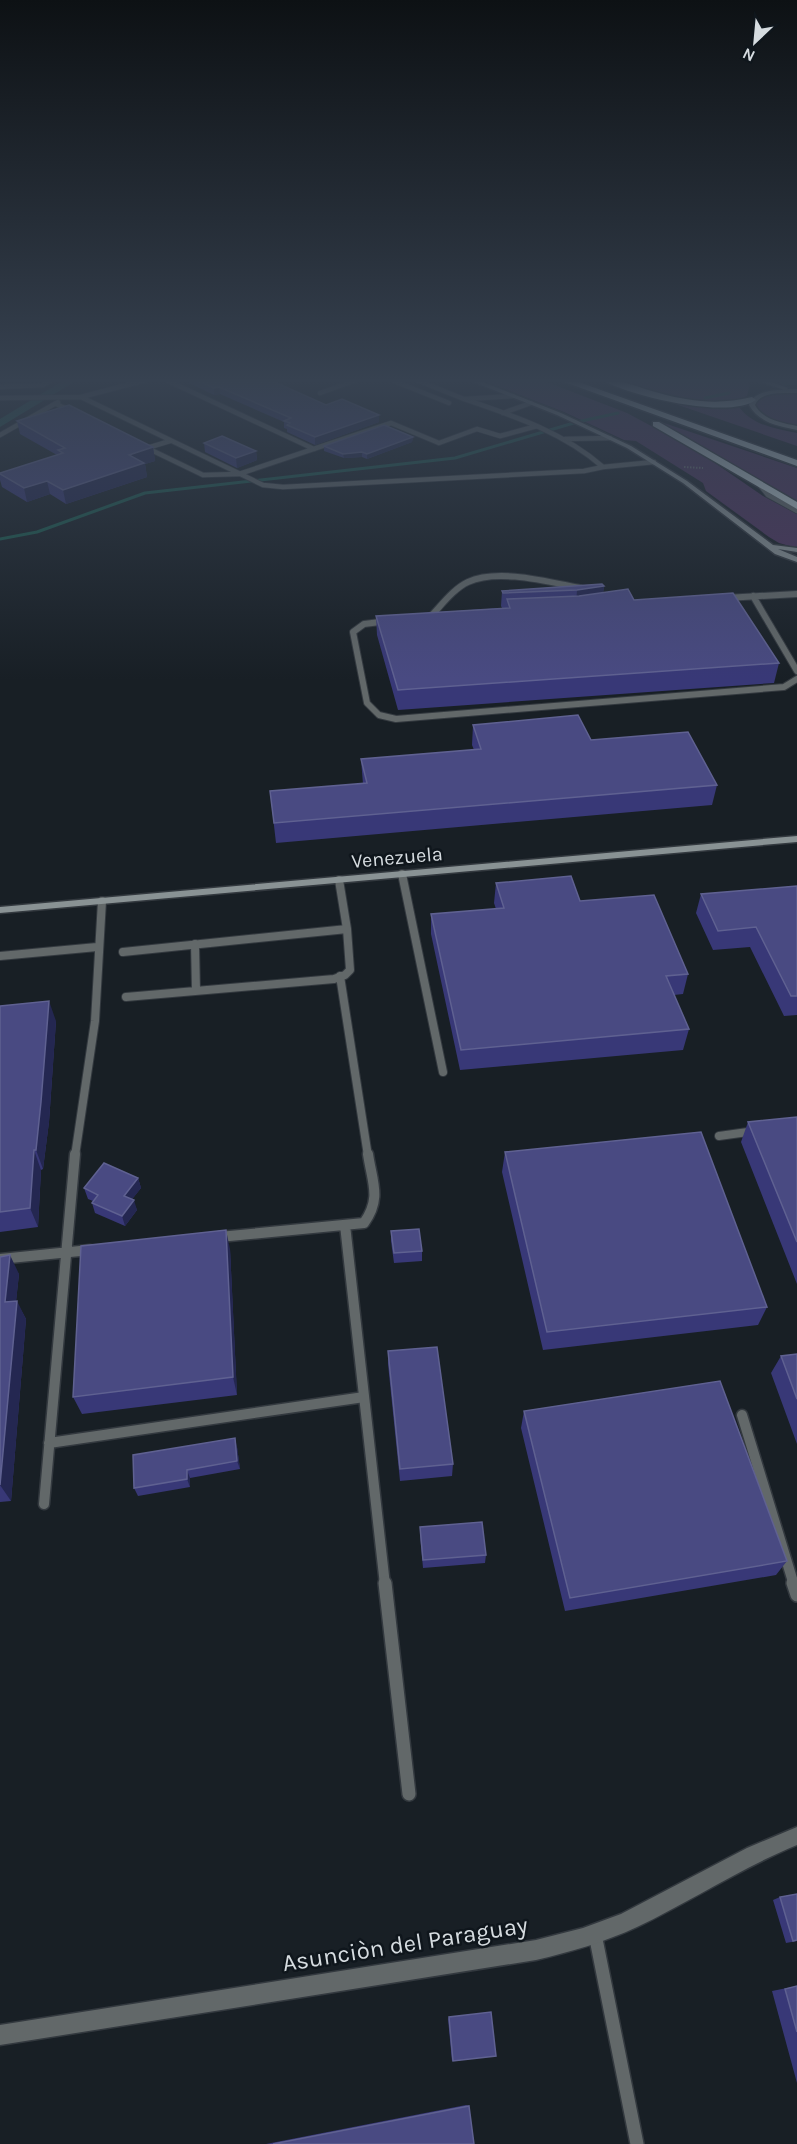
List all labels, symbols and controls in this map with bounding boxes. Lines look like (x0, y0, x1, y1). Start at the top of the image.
north arrow (725, 12, 785, 72)
text: N (739, 44, 758, 66)
street label: Venezuela (350, 842, 444, 873)
street label: Asunciòn del Paraguay (280, 1911, 530, 1977)

